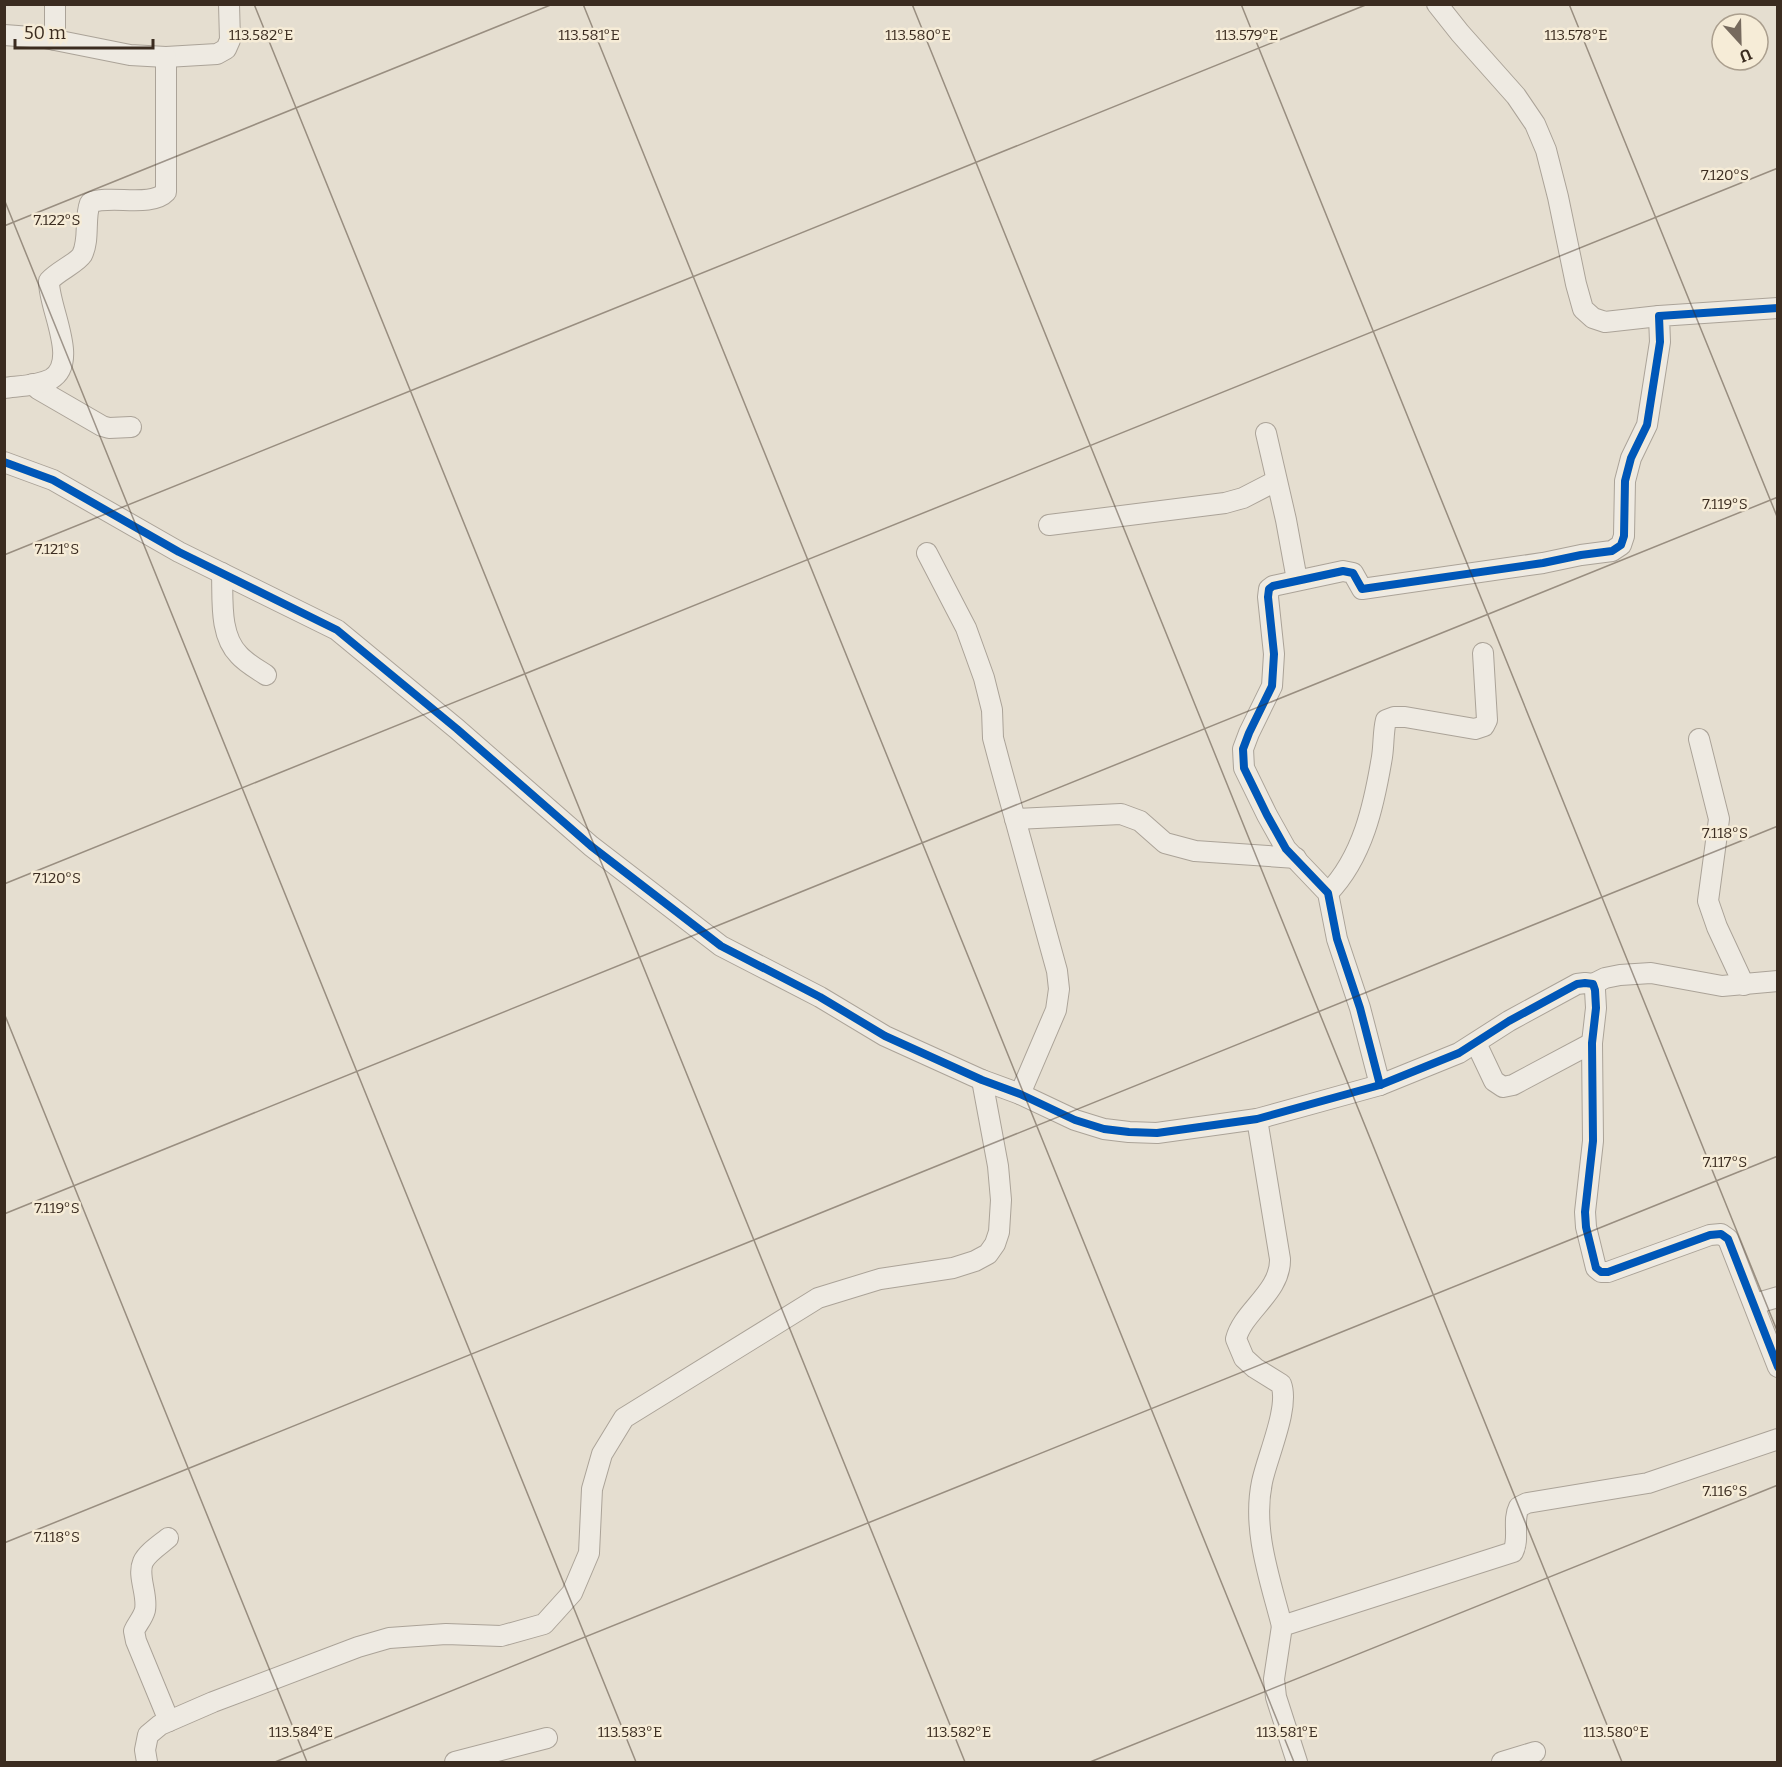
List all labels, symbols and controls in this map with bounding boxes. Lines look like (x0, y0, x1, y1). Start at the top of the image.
scale bar (15, 12, 153, 50)
north arrow (1710, 12, 1770, 72)
text: 50 m (24, 22, 66, 44)
text: 113.582°E (229, 26, 293, 44)
text: 113.581°E (558, 26, 620, 44)
text: 113.580°E (885, 26, 951, 44)
text: 113.579°E (1216, 26, 1278, 44)
text: 113.578°E (1544, 26, 1608, 44)
text: U (1736, 44, 1754, 67)
text: 7.120°S (1701, 166, 1749, 184)
text: 7.122°S (33, 211, 81, 229)
text: 7.119°S (1702, 495, 1748, 513)
text: 7.121°S (35, 540, 79, 558)
text: 7.118°S (1702, 824, 1748, 842)
text: 7.120°S (33, 869, 81, 887)
text: 7.117°S (1703, 1153, 1747, 1171)
text: 7.119°S (34, 1199, 80, 1217)
text: 7.116°S (1702, 1482, 1748, 1500)
text: 7.118°S (34, 1528, 80, 1546)
text: 113.584°E (269, 1723, 333, 1741)
text: 113.583°E (598, 1723, 662, 1741)
text: 113.582°E (927, 1723, 991, 1741)
text: 113.581°E (1256, 1723, 1318, 1741)
text: 113.580°E (1583, 1723, 1649, 1741)

